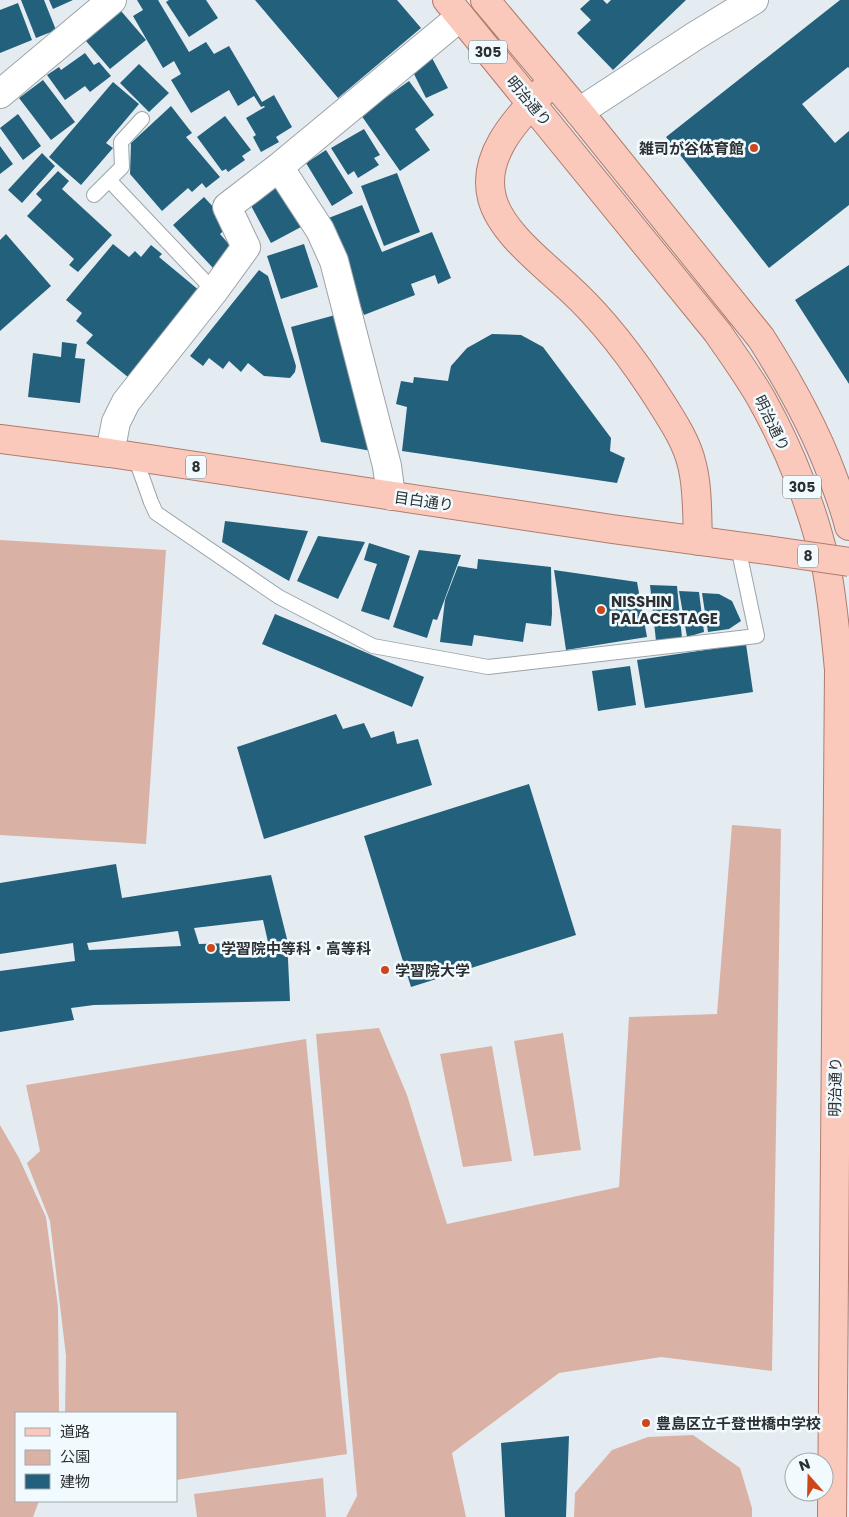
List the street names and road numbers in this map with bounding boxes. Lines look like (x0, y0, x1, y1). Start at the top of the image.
road number: 305 (469, 41, 507, 64)
street label: 明治通り (502, 71, 556, 131)
street label: 明治通り (749, 391, 795, 455)
road number: 8 (186, 456, 206, 478)
road number: 305 (783, 476, 821, 498)
street label: 目白通り (393, 486, 455, 516)
road number: 8 (798, 544, 818, 568)
street label: 明治通り (824, 1057, 846, 1117)

